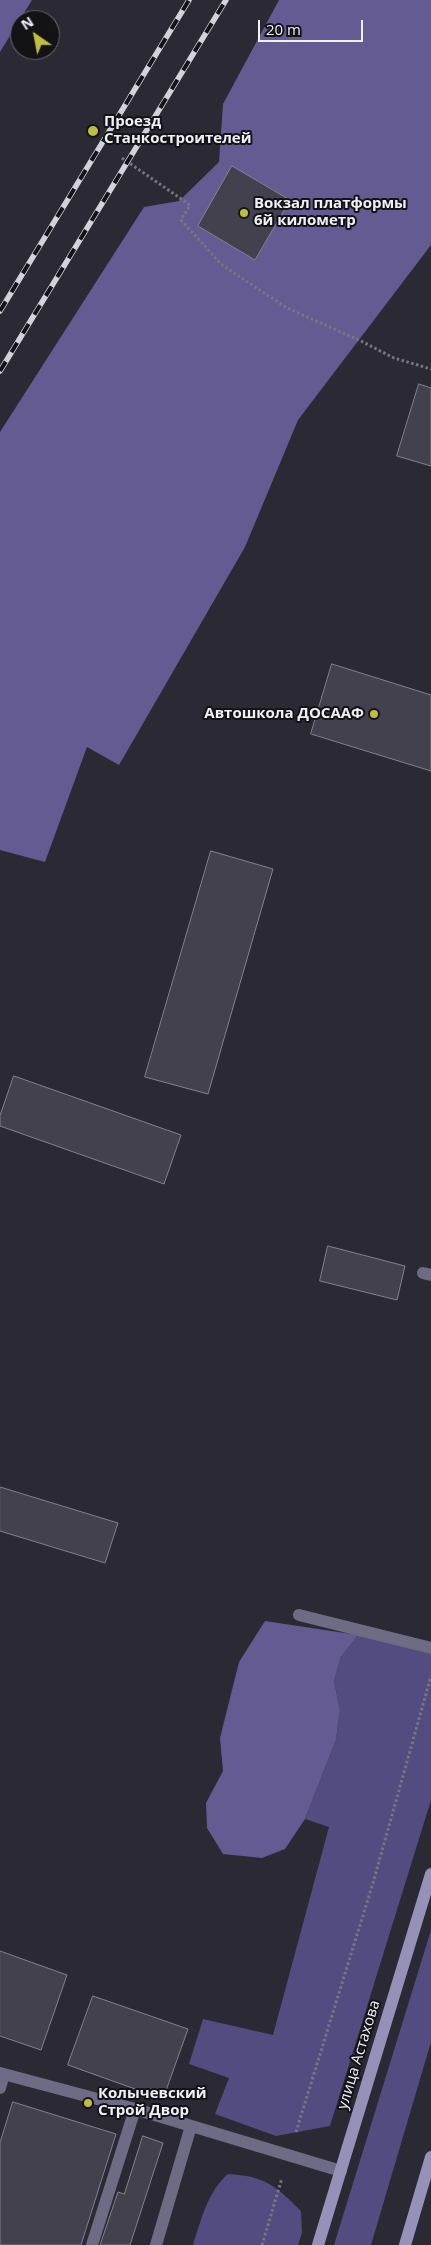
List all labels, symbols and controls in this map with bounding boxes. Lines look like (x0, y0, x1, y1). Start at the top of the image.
north arrow (10, 10, 60, 60)
scale bar (261, 10, 366, 42)
text: N (17, 12, 37, 34)
text: 20 m (266, 19, 301, 39)
place label: Проезд Станкостроителей (104, 113, 252, 148)
marker: Проезд Станкостроителей (86, 124, 100, 138)
place label: Вокзал платформы 6й километр (254, 195, 407, 230)
marker: Вокзал платформы 6й километр (238, 207, 250, 219)
place label: Автошкола ДОСААФ (204, 705, 364, 723)
marker: Автошкола ДОСААФ (368, 708, 380, 720)
street label: улица Астахова (334, 1998, 384, 2112)
place label: Колычевский Строй Двор (98, 2085, 207, 2120)
marker: Колычевский Строй Двор (82, 2097, 94, 2109)

